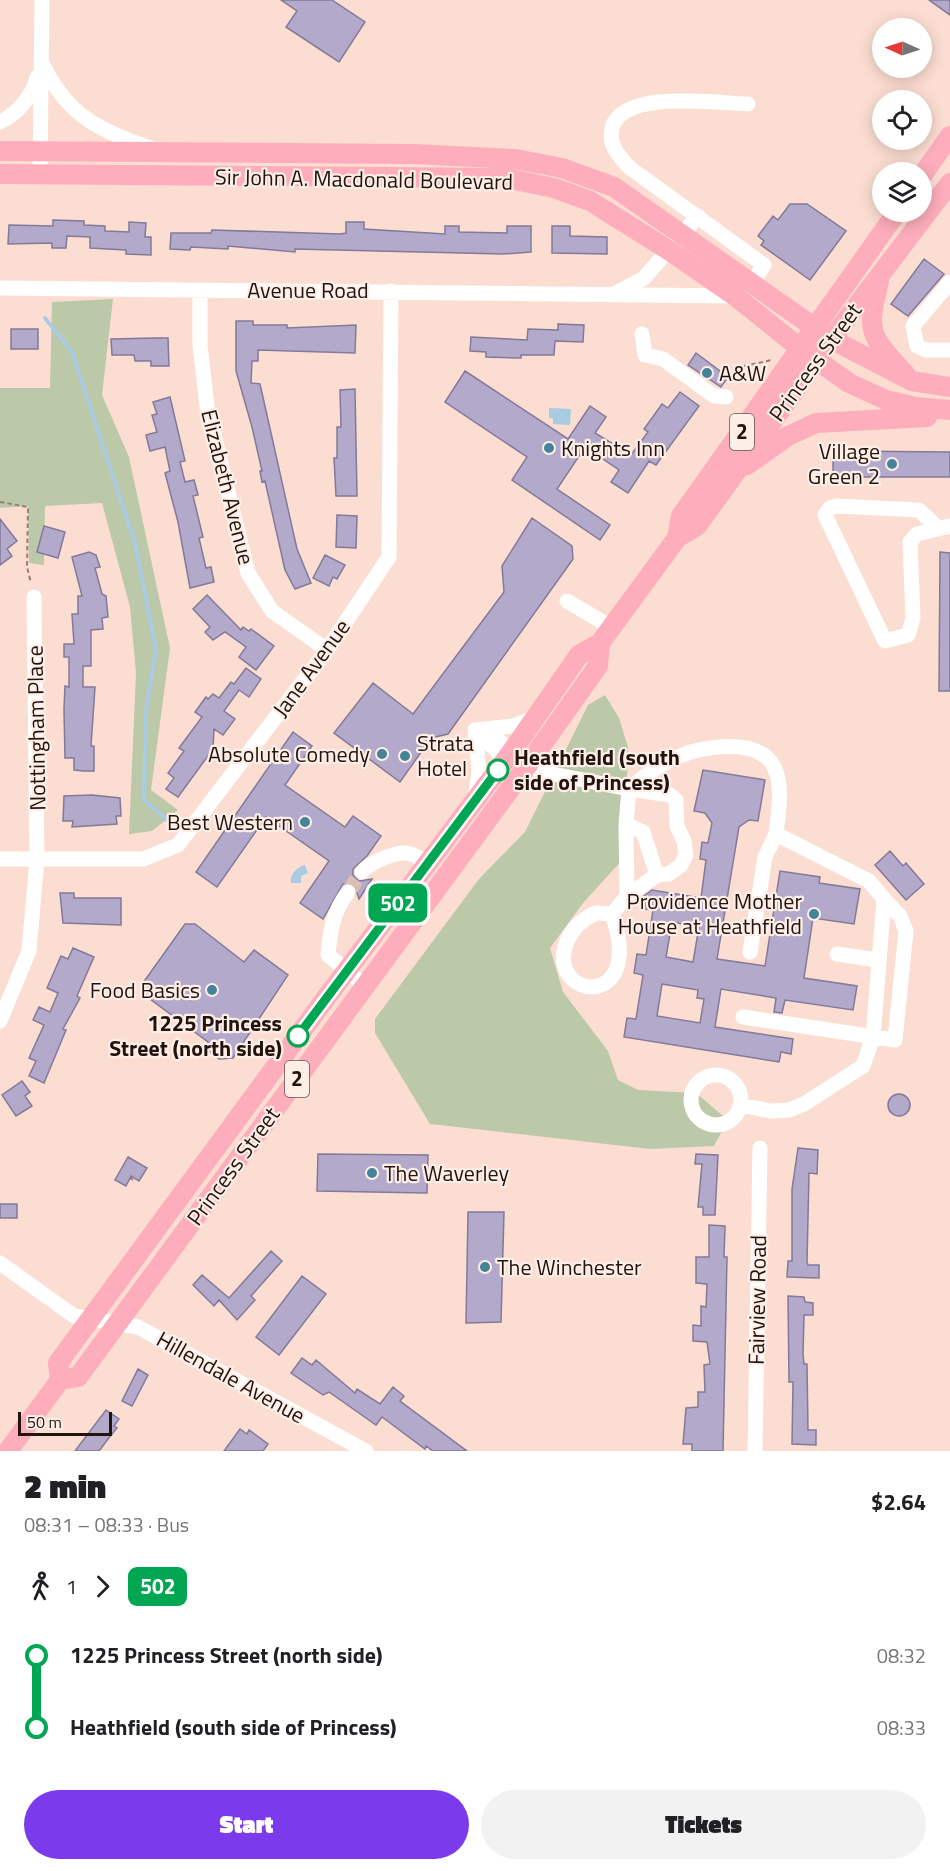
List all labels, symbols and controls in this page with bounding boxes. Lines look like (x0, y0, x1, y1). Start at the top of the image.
north arrow (872, 18, 932, 78)
map controls (872, 18, 932, 222)
button: locate (872, 90, 932, 150)
street label: Sir John A. Macdonald Boulevard (215, 159, 513, 199)
button: layers (872, 162, 932, 222)
street label: Avenue Road (247, 273, 369, 307)
street label: Princess Street (760, 295, 870, 429)
place label: A&W (719, 356, 766, 390)
marker: A&W (700, 366, 714, 380)
street label: Elizabeth Avenue (192, 406, 264, 568)
road number: 2 (730, 414, 754, 450)
place label: Knights Inn (561, 431, 665, 465)
place label: Village Green 2 (808, 434, 880, 493)
marker: Knights Inn (542, 441, 556, 455)
marker: Village Green 2 (885, 457, 899, 471)
street label: Jane Avenue (264, 612, 358, 724)
street label: Nottingham Place (18, 645, 54, 811)
place label: Strata Hotel (417, 726, 474, 785)
place label: Absolute Comedy (208, 737, 370, 771)
place label: Heathfield (south side of Princess) (514, 740, 680, 799)
marker: Absolute Comedy (375, 747, 389, 761)
marker: Strata Hotel (398, 749, 412, 763)
marker: Heathfield (south side of Princess) (487, 759, 509, 781)
place label: Best Western (167, 805, 293, 839)
marker: Best Western (298, 815, 312, 829)
line badge: 502 (364, 884, 432, 922)
place label: Providence Mother House at Heathfield (618, 884, 802, 943)
text: 502 (380, 887, 416, 919)
marker: Providence Mother House at Heathfield (807, 907, 821, 921)
place label: Food Basics (90, 973, 200, 1007)
marker: Food Basics (205, 983, 219, 997)
place label: 1225 Princess Street (north side) (109, 1006, 282, 1065)
marker: 1225 Princess Street (north side) (287, 1025, 309, 1047)
road number: 2 (285, 1061, 309, 1097)
street label: Princess Street (178, 1099, 288, 1233)
place label: The Waverley (384, 1156, 510, 1190)
marker: The Waverley (365, 1166, 379, 1180)
street label: Fairview Road (739, 1235, 775, 1365)
place label: The Winchester (497, 1250, 642, 1284)
marker: The Winchester (478, 1260, 492, 1274)
street label: Hillendale Avenue (150, 1322, 312, 1432)
scale bar (18, 1409, 112, 1436)
text: 50 m (27, 1410, 62, 1434)
text: 2 min (24, 1461, 106, 1511)
text: $2.64 (871, 1485, 926, 1519)
text: 08:31 – 08:33 · Bus (24, 1509, 189, 1540)
icon: walk (24, 1570, 57, 1603)
icon: forward (86, 1570, 119, 1603)
text: 502 (140, 1570, 175, 1602)
text: 1 (66, 1571, 77, 1602)
text: 1225 Princess Street (north side) (70, 1638, 382, 1672)
text: 08:32 (877, 1640, 926, 1671)
text: Heathfield (south side of Princess) (70, 1710, 397, 1744)
text: 08:33 (877, 1712, 926, 1743)
button: Start (24, 1790, 469, 1859)
button: Tickets (481, 1790, 926, 1859)

